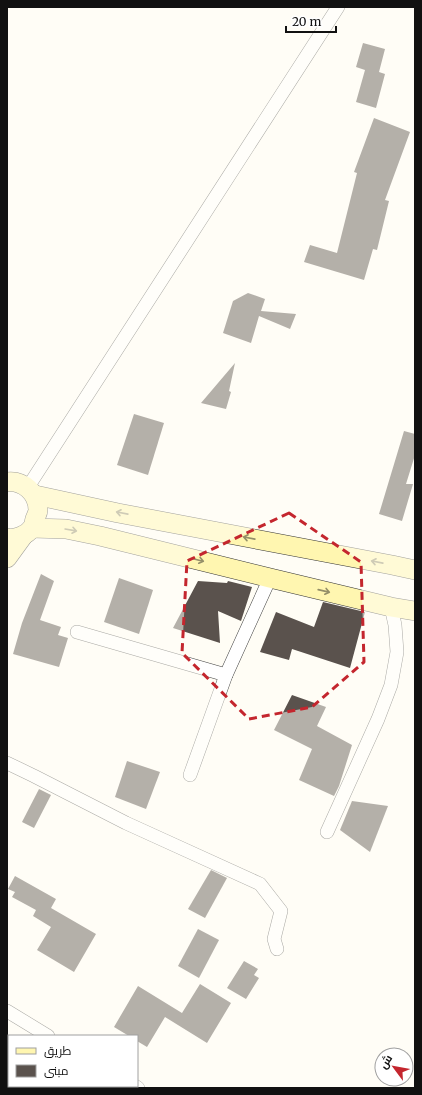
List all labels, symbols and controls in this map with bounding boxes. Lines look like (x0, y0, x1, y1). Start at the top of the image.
scale bar (286, 8, 336, 34)
text: 20 m (292, 14, 321, 29)
one-way arrow (115, 509, 128, 517)
one-way arrow (64, 527, 77, 535)
one-way arrow (243, 533, 256, 541)
one-way arrow (191, 557, 204, 565)
one-way arrow (371, 558, 384, 566)
one-way arrow (317, 587, 330, 595)
legend (8, 1035, 138, 1087)
text: طريق (44, 1043, 72, 1058)
north arrow (374, 1047, 414, 1087)
text: ش (376, 1052, 395, 1071)
text: مبنى (44, 1063, 69, 1078)

